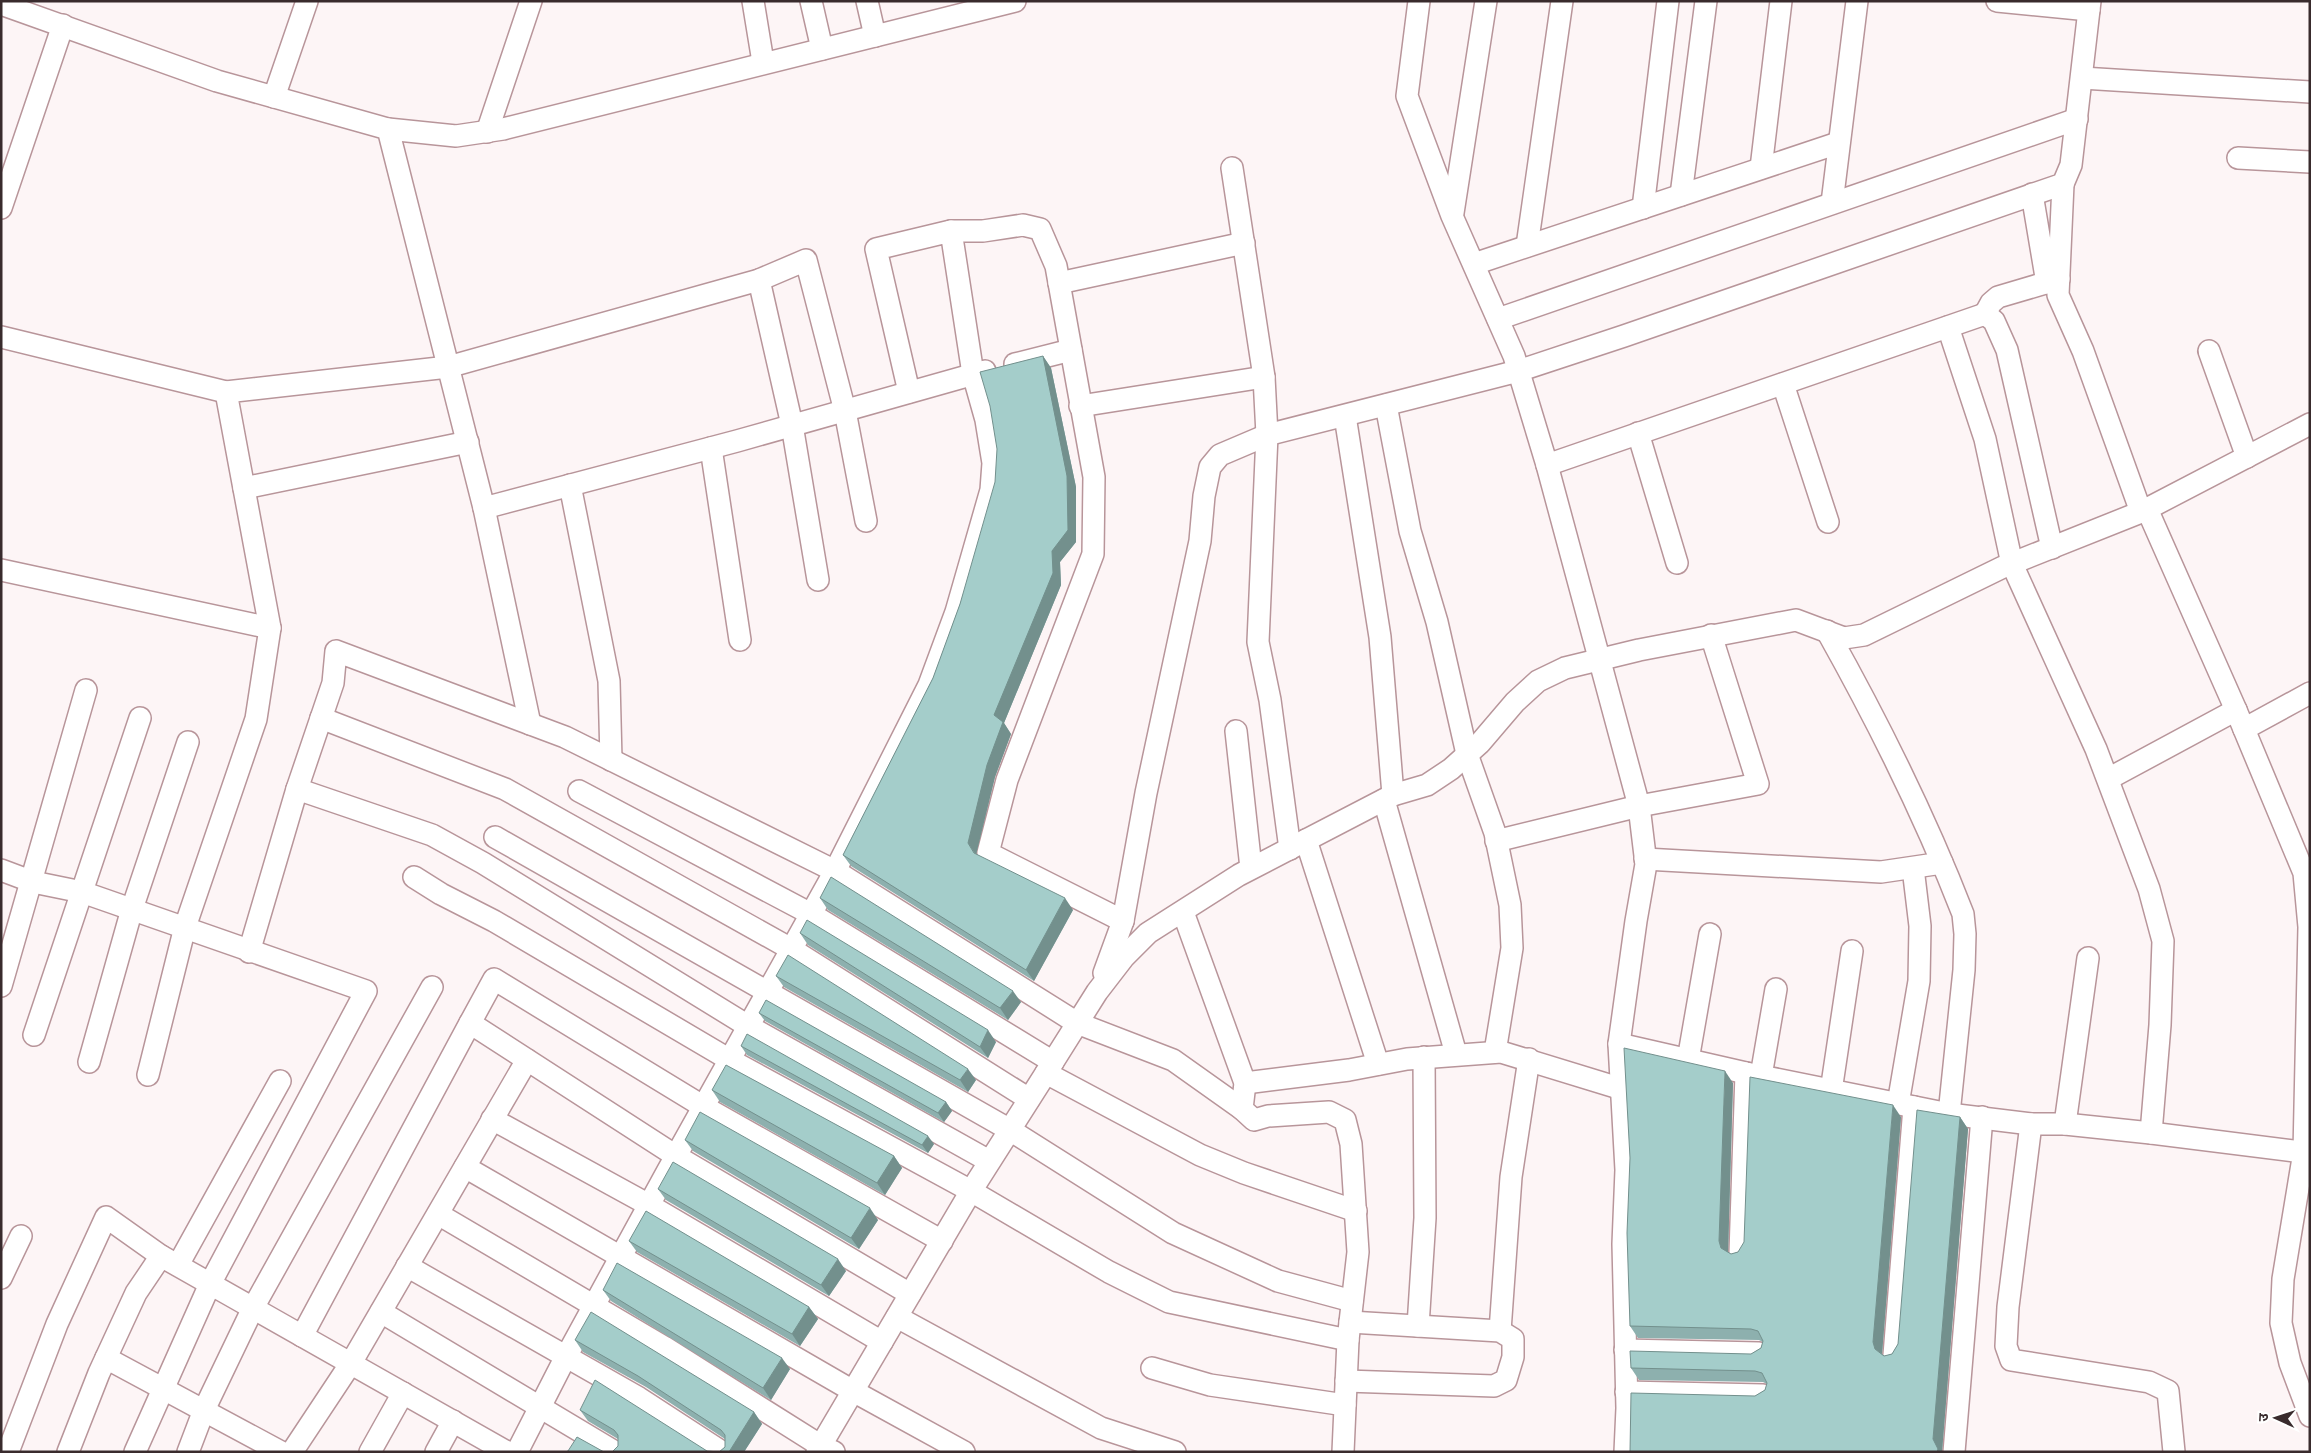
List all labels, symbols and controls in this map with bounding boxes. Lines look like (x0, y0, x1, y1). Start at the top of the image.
north arrow (2251, 1393, 2301, 1443)
text: उ (2255, 1412, 2271, 1422)

